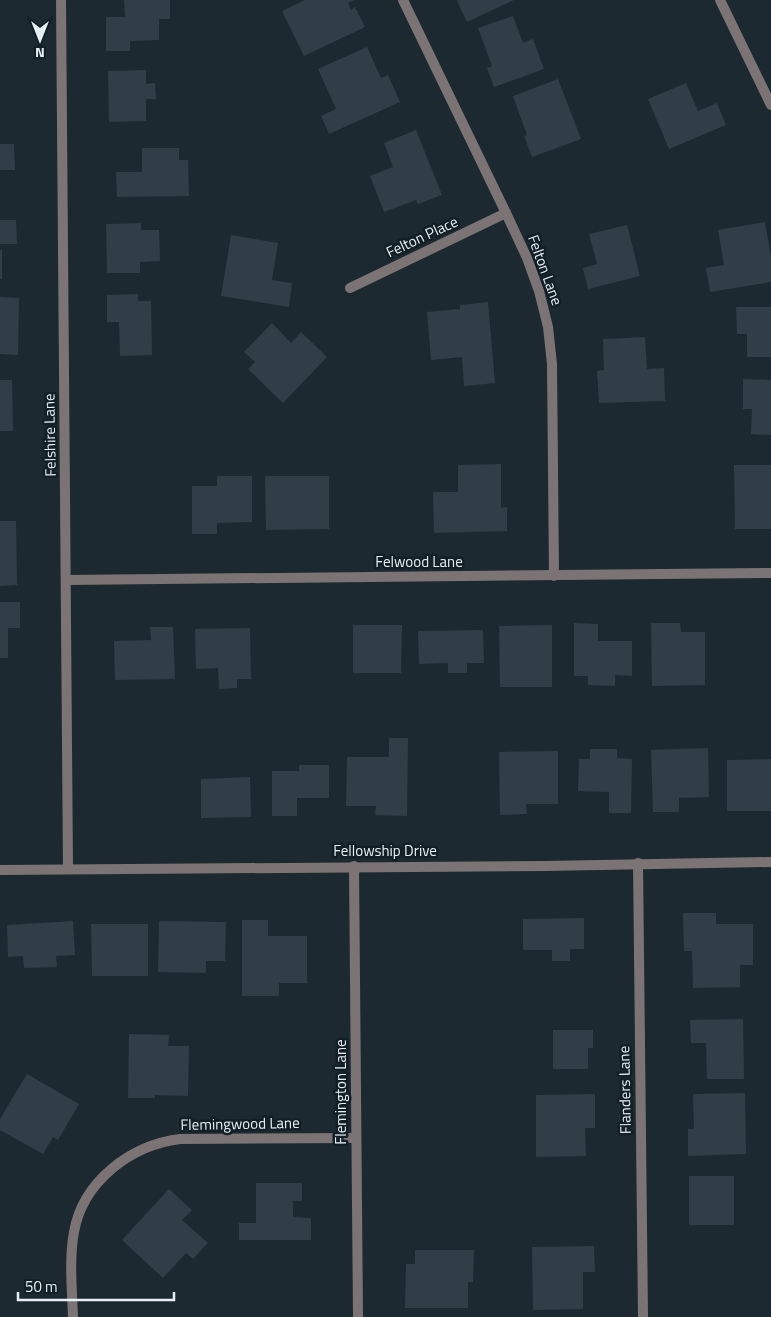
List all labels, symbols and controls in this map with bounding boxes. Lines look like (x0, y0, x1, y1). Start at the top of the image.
north arrow (15, 15, 65, 65)
text: N (35, 43, 45, 64)
street label: Felton Place (382, 210, 462, 263)
street label: Felton Lane (522, 231, 569, 308)
street label: Felshire Lane (37, 393, 62, 477)
street label: Felwood Lane (375, 550, 463, 573)
street label: Fellowship Drive (333, 839, 437, 862)
street label: Flemington Lane (329, 1039, 352, 1145)
street label: Flanders Lane (612, 1046, 637, 1134)
street label: Flemingwood Lane (180, 1111, 300, 1136)
scale bar (18, 1270, 174, 1302)
text: 50 m (25, 1275, 58, 1298)

